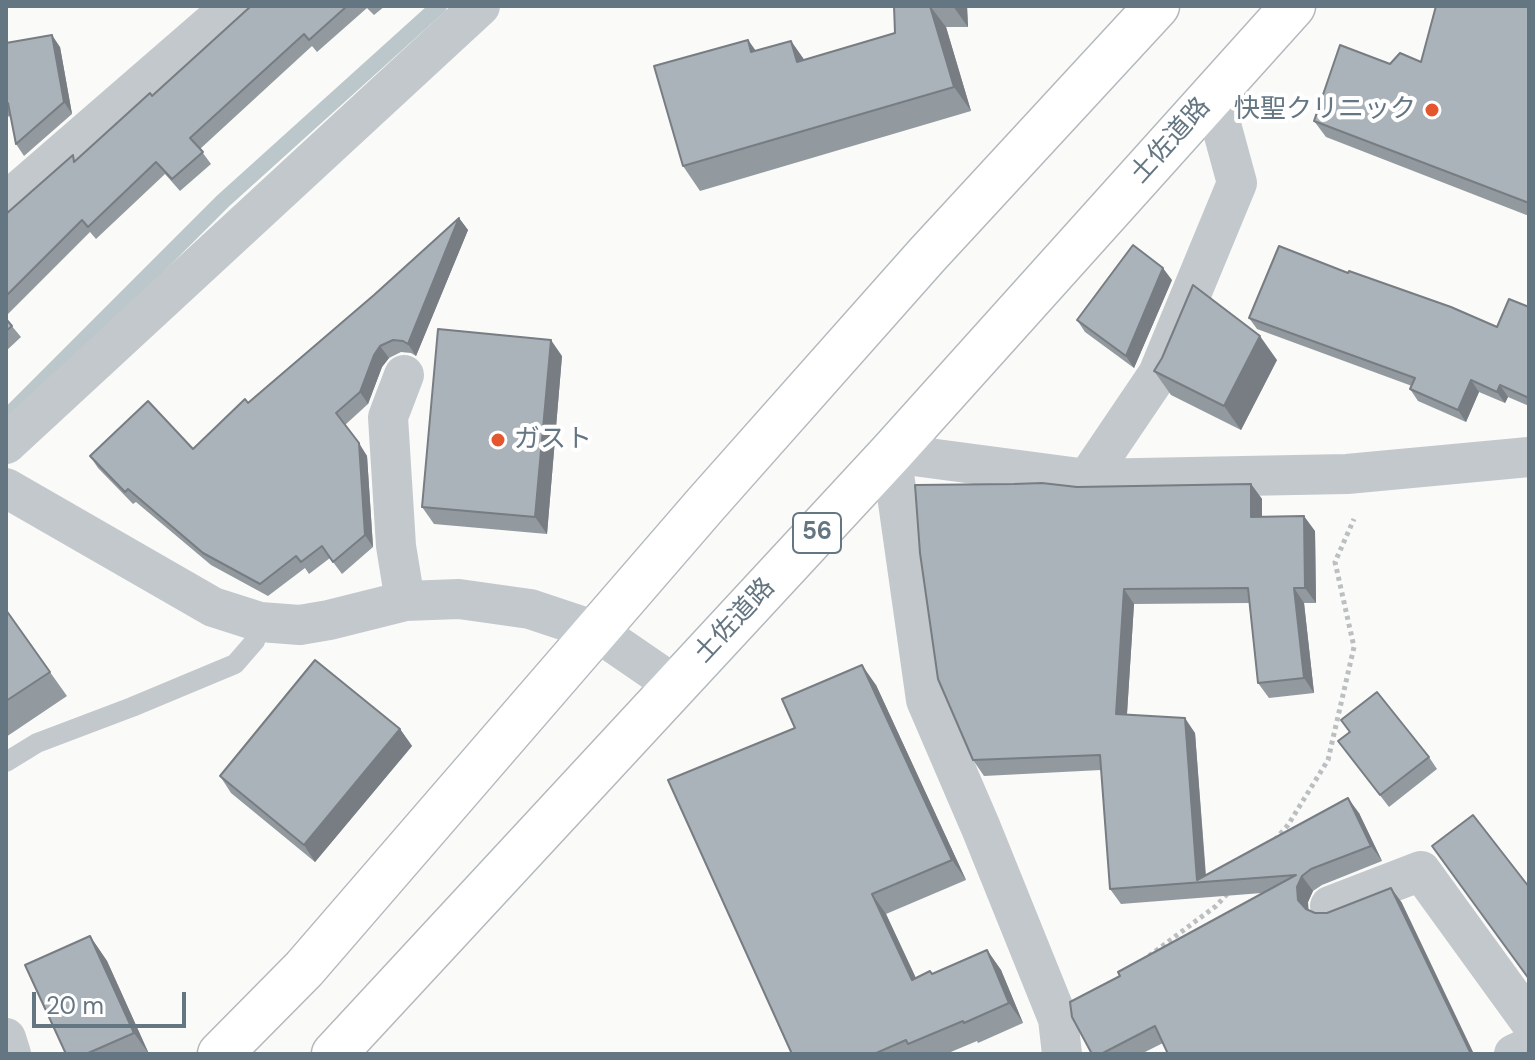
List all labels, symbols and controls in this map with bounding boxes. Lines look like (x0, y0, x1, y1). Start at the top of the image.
street label: 土佐道路 (1125, 92, 1217, 190)
place label: 快聖クリニック (1234, 94, 1416, 126)
marker: 快聖クリニック (1423, 101, 1441, 119)
place label: ガスト (514, 424, 592, 456)
marker: ガスト (489, 431, 507, 449)
road number: 56 (793, 513, 841, 553)
street label: 土佐道路 (688, 572, 782, 670)
scale bar (36, 976, 190, 1026)
text: 20 m (46, 990, 104, 1021)

